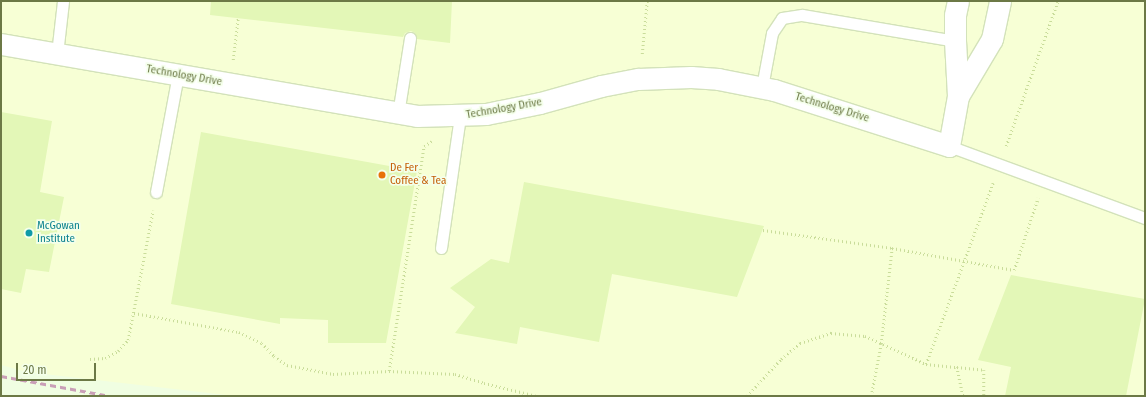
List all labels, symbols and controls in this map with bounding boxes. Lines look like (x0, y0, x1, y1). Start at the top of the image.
street label: Technology Drive (145, 63, 223, 89)
street label: Technology Drive (793, 90, 871, 126)
street label: Technology Drive (465, 96, 543, 122)
place label: De Fer Coffee & Tea (390, 162, 446, 188)
marker: De Fer Coffee & Tea (377, 170, 387, 180)
place label: McGowan Institute (37, 220, 80, 246)
marker: McGowan Institute (24, 228, 34, 238)
scale bar (18, 355, 98, 381)
text: 20 m (23, 363, 47, 377)

